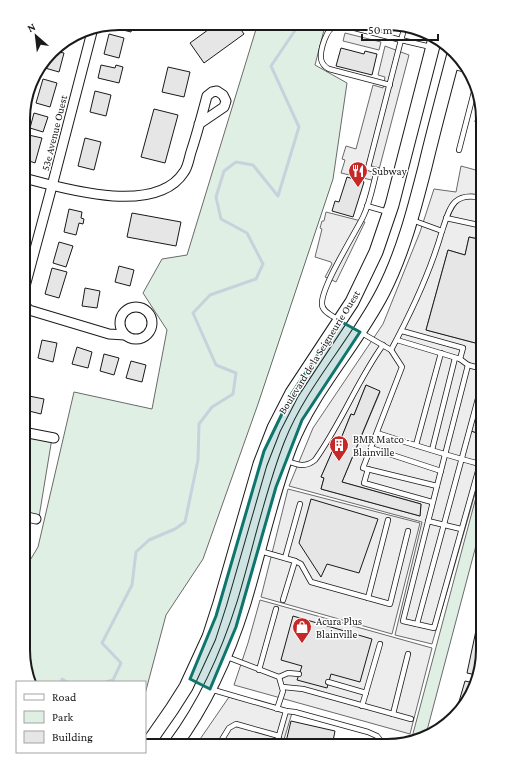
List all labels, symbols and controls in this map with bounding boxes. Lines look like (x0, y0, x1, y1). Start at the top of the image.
north arrow (16, 16, 56, 56)
scale bar (362, 16, 438, 42)
text: N (25, 20, 38, 34)
text: 50 m (368, 23, 393, 37)
street label: 53e Avenue Ouest (39, 94, 69, 172)
restaurant icon: Subway (347, 160, 369, 188)
place label: Subway (372, 165, 408, 178)
street label: Boulevard de la Seigneurie Ouest (276, 288, 363, 417)
place label: BMR Matco - Blainville (353, 433, 410, 458)
building icon: BMR Matco - Blainville (328, 434, 350, 462)
place label: Acura Plus Blainville (316, 615, 362, 640)
shop icon: Acura Plus Blainville (291, 616, 313, 644)
legend (16, 681, 146, 753)
text: Road (52, 690, 77, 704)
text: Park (52, 710, 74, 724)
text: Building (52, 730, 93, 744)

